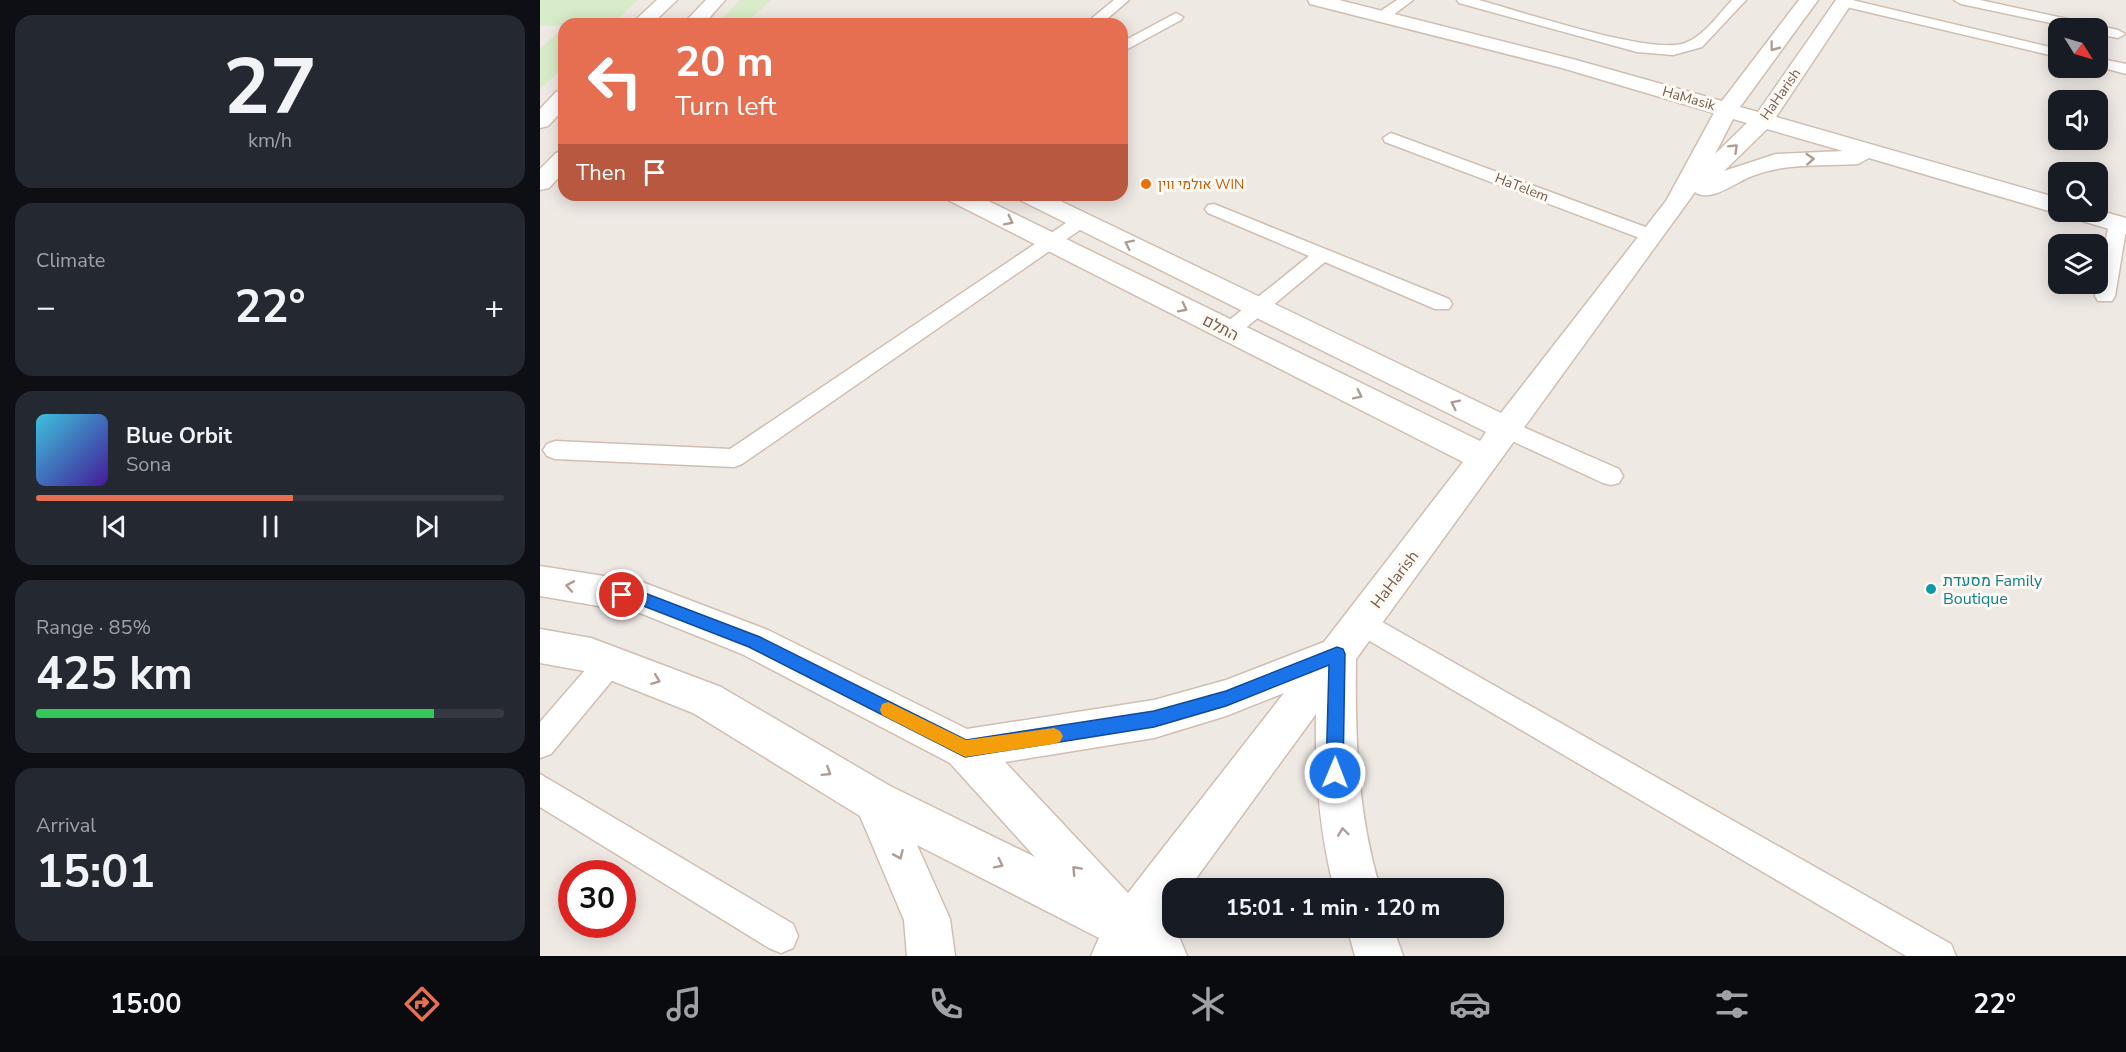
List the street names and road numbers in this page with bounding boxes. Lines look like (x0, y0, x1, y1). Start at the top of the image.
street label: HaHarish (1756, 65, 1805, 124)
street label: HaMasik (1660, 82, 1719, 115)
street label: HaTelem (1492, 168, 1552, 206)
street label: התלם (1199, 310, 1242, 346)
street label: HaHarish (1366, 546, 1424, 613)

